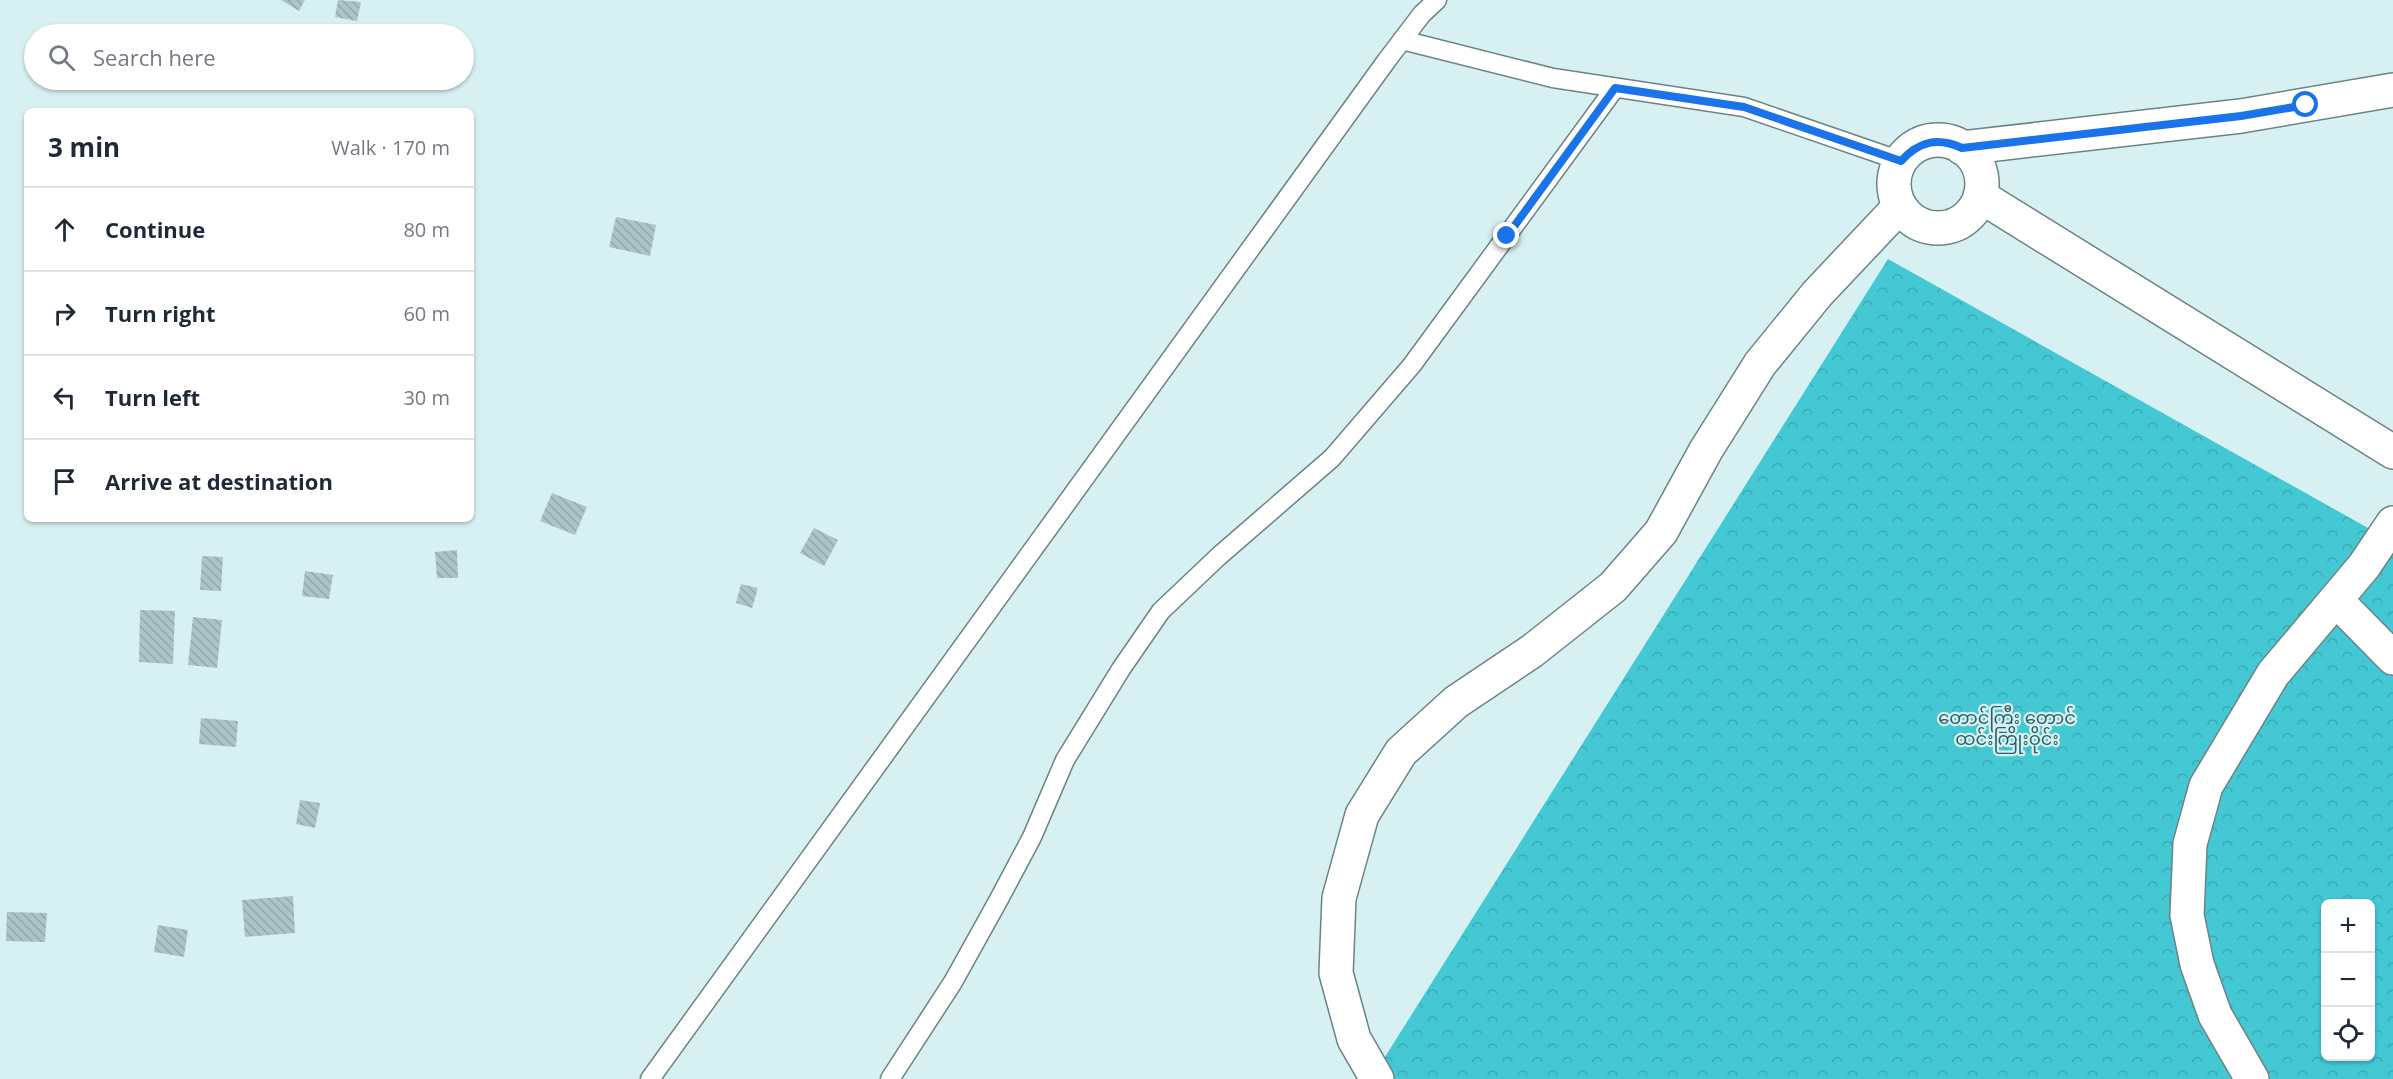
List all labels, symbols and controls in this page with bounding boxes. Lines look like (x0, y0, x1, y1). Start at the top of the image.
search box (24, 24, 474, 90)
icon: search (45, 41, 78, 74)
text: Search here (93, 42, 216, 72)
route start (2292, 91, 2318, 117)
text: 3 min (48, 129, 120, 165)
text: Walk · 170 m (331, 134, 450, 161)
icon: ahead (48, 213, 81, 246)
text: Continue (105, 214, 205, 244)
text: 80 m (403, 216, 450, 243)
route end (1493, 222, 1519, 248)
icon: right (48, 297, 81, 330)
text: Turn right (105, 298, 216, 328)
text: 60 m (403, 300, 450, 327)
icon: left (48, 381, 81, 414)
text: Turn left (105, 382, 200, 412)
text: 30 m (403, 384, 450, 411)
icon: arrive (48, 465, 81, 498)
text: Arrive at destination (105, 466, 333, 496)
park label: တောင်ကြီး တောင် ထင်းကြိုးဝိုင်း (1938, 704, 2076, 754)
map controls (2321, 899, 2375, 1061)
button: + (2321, 899, 2375, 953)
button: − (2321, 953, 2375, 1007)
button: locate (2321, 1007, 2375, 1061)

